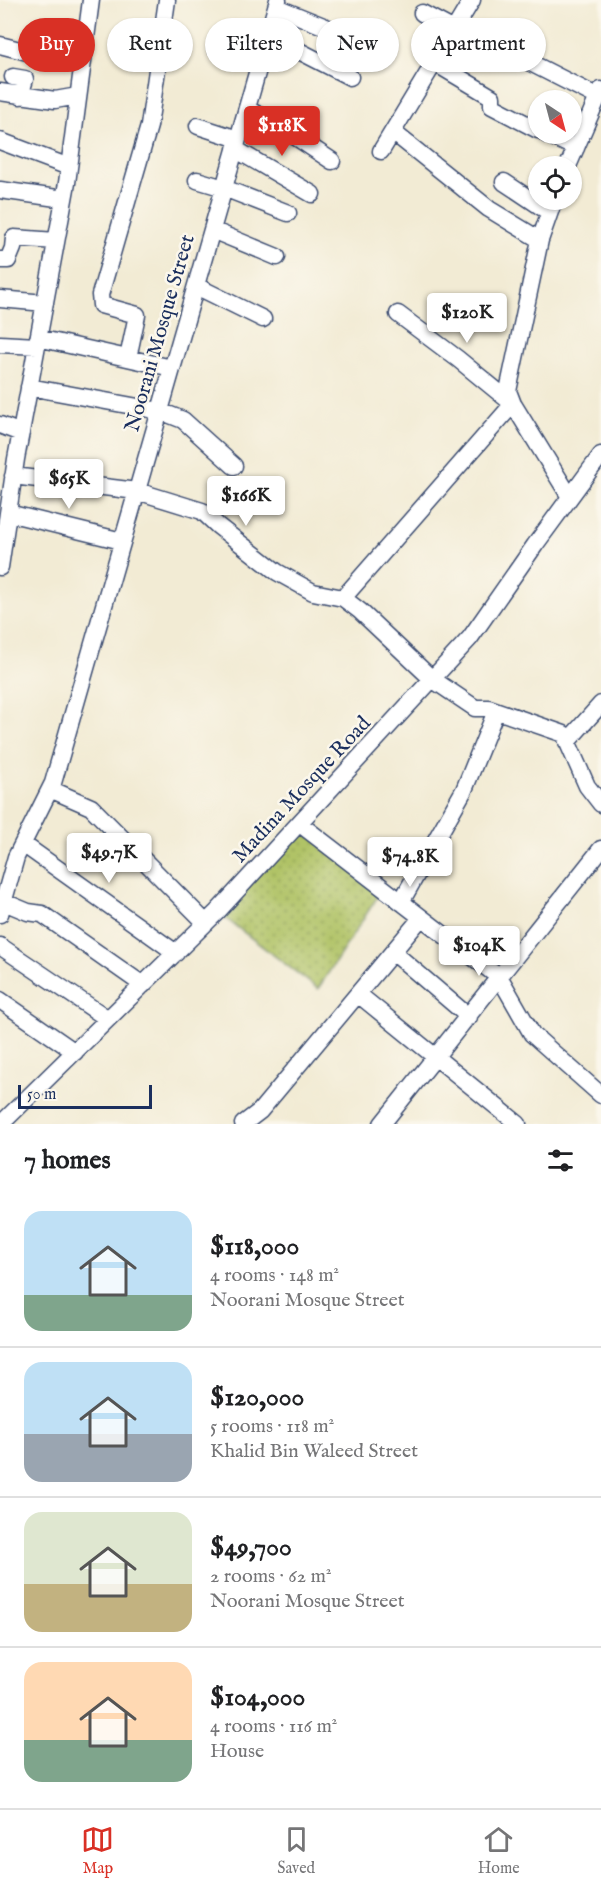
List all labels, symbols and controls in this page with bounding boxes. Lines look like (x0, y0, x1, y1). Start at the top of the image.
chip: Buy (18, 18, 95, 72)
chip: Rent (107, 18, 193, 72)
chip: Filters (205, 18, 304, 72)
chip: New (316, 18, 399, 72)
chip: Apartment (411, 18, 546, 72)
north arrow (528, 90, 582, 144)
map controls (528, 90, 582, 210)
pin: $118K (240, 106, 324, 157)
text: $118K (258, 113, 306, 138)
button: locate (528, 156, 582, 210)
street label: Noorani Mosque Street (119, 232, 202, 435)
pin: $120K (425, 293, 509, 344)
text: $120K (441, 300, 493, 325)
pin: $65K (33, 459, 105, 510)
text: $65K (48, 466, 90, 491)
pin: $166K (204, 476, 288, 527)
text: $166K (221, 483, 271, 508)
street label: Madina Mosque Road (227, 710, 378, 869)
pin: $49.7K (60, 833, 158, 884)
pin: $74.8K (361, 837, 459, 888)
text: $49.7K (81, 840, 137, 865)
text: $74.8K (381, 844, 439, 869)
pin: $104K (437, 926, 521, 977)
text: $104K (453, 933, 505, 958)
scale bar (18, 1082, 152, 1110)
text: 50 m (27, 1085, 56, 1105)
text: 7 homes (24, 1144, 111, 1177)
icon: filters (544, 1144, 577, 1177)
text: $118,000 (210, 1230, 299, 1263)
icon: home (72, 1235, 144, 1307)
text: 4 rooms · 148 m² (210, 1263, 339, 1288)
text: Noorani Mosque Street (210, 1288, 405, 1313)
text: $120,000 (210, 1381, 304, 1414)
icon: home (72, 1386, 144, 1458)
text: 5 rooms · 118 m² (210, 1414, 334, 1439)
text: Khalid Bin Waleed Street (210, 1439, 418, 1464)
text: $49,700 (210, 1531, 292, 1564)
icon: home (72, 1536, 144, 1608)
text: 2 rooms · 62 m² (210, 1564, 332, 1589)
text: Noorani Mosque Street (210, 1589, 405, 1614)
text: $104,000 (210, 1681, 305, 1714)
icon: home (72, 1686, 144, 1758)
text: 4 rooms · 116 m² (210, 1714, 337, 1739)
text: House (210, 1739, 264, 1764)
tab: Map (81, 1823, 114, 1879)
tab: Saved (277, 1823, 315, 1879)
tab: Home (478, 1823, 520, 1879)

